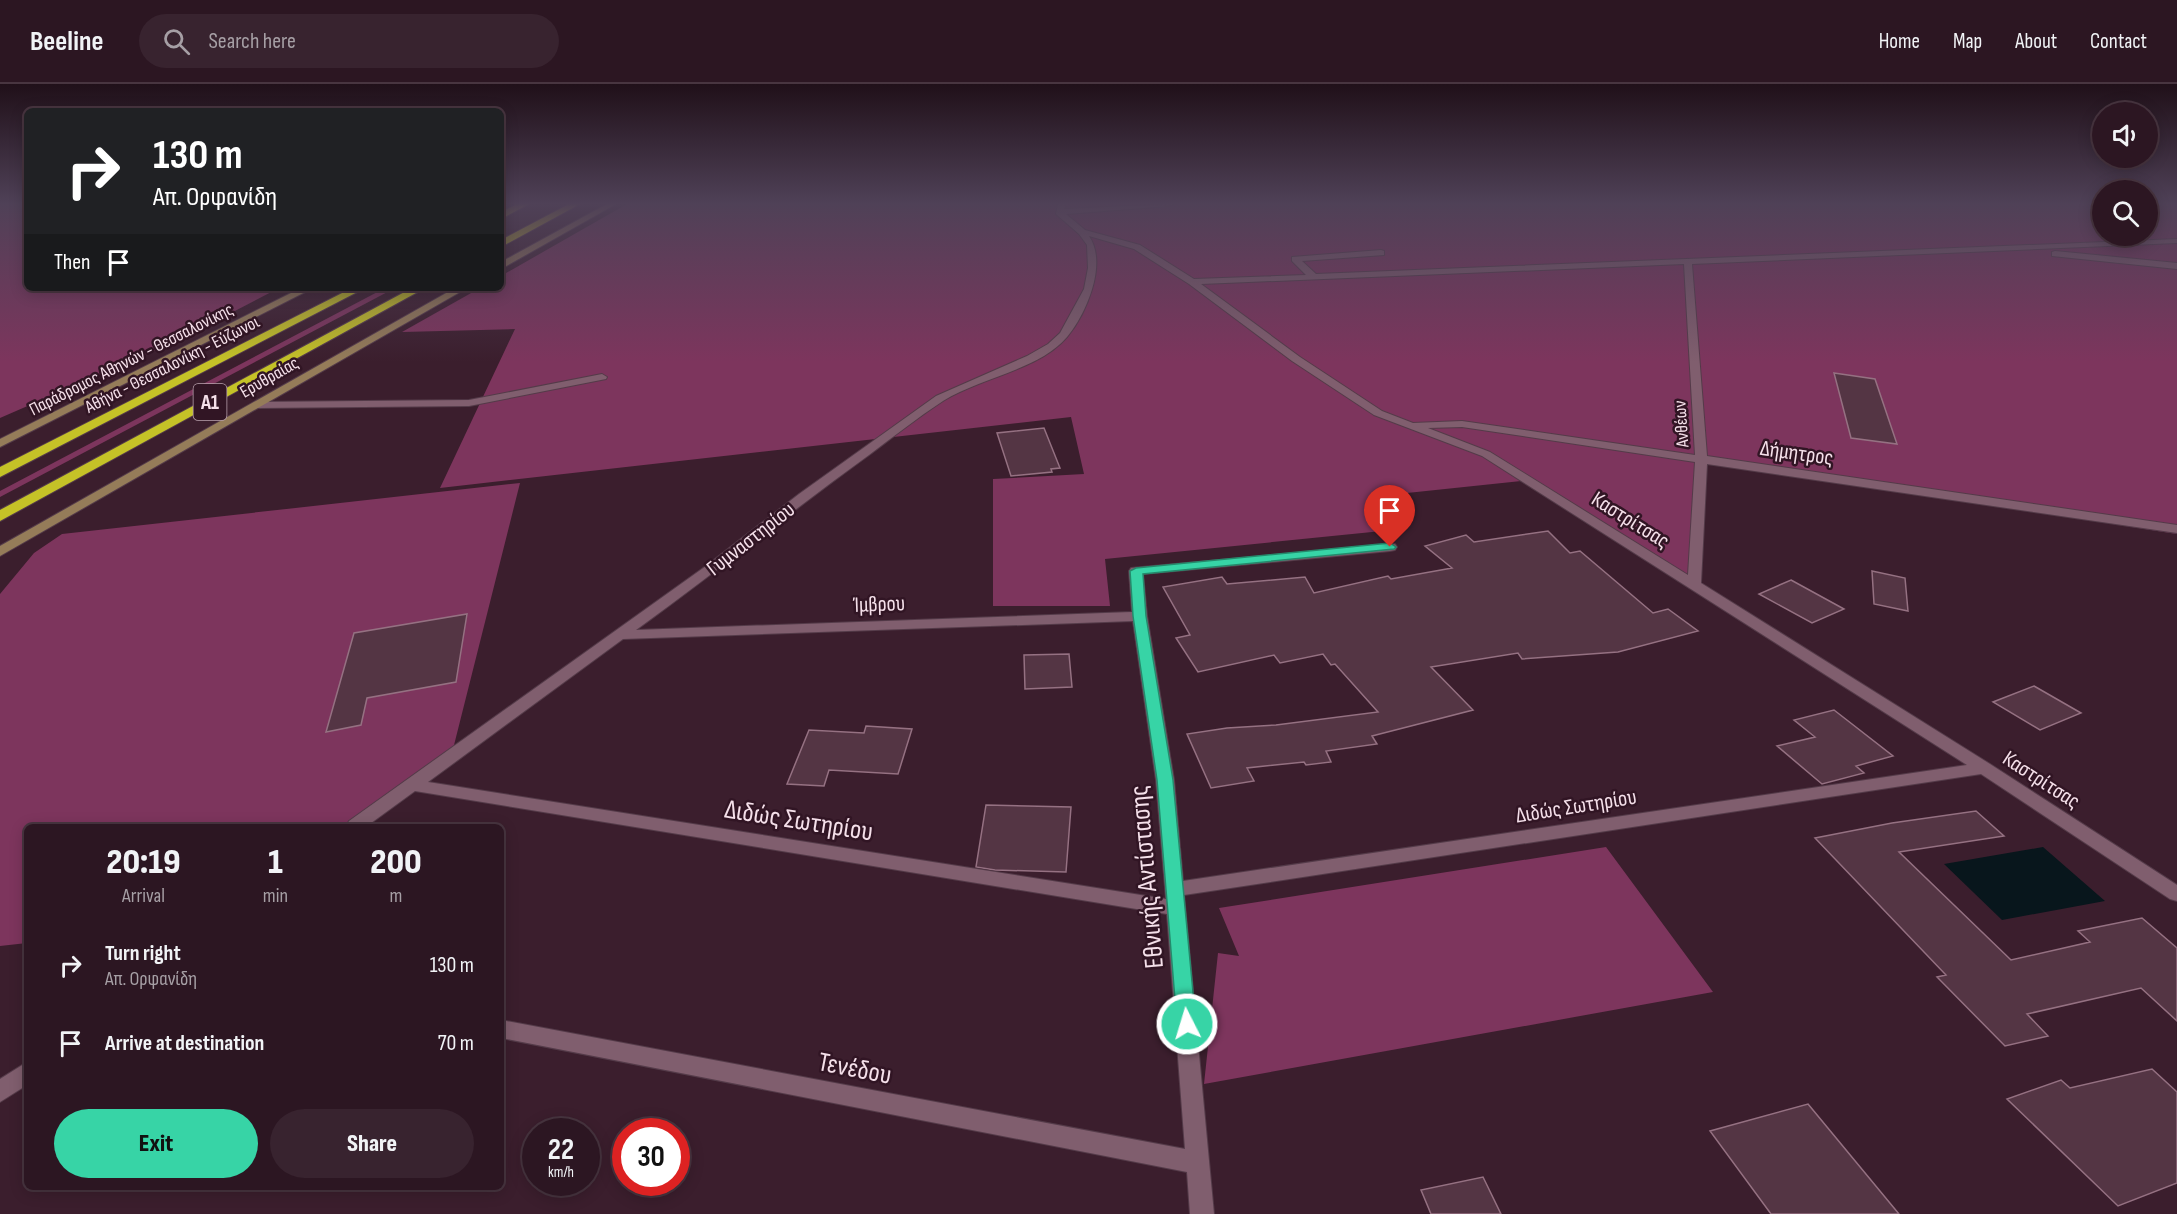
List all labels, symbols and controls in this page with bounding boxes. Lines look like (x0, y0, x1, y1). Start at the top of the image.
search box (139, 14, 559, 68)
text: Beeline (30, 25, 103, 58)
icon: search (160, 25, 193, 58)
text: Search here (208, 28, 296, 55)
text: Home (1879, 29, 1920, 54)
text: Map (1953, 29, 1982, 54)
text: About (2015, 29, 2057, 54)
text: Contact (2090, 29, 2147, 54)
map controls (2092, 102, 2158, 246)
button: sound (2092, 102, 2158, 168)
text: 130 m (153, 130, 243, 181)
icon: right (54, 132, 132, 210)
button: search (2092, 180, 2158, 246)
text: Απ. Ορφανίδη (153, 181, 277, 213)
icon: arrive (102, 246, 135, 279)
text: Then (54, 249, 90, 276)
street label: Παράδρομος Αθηνών - Θεσσαλονίκης (26, 299, 237, 420)
street label: Αθήνα - Θεσσαλονίκη - Εύζωνοι (81, 311, 263, 418)
street label: Ερυθραίας (236, 352, 302, 403)
road number: Α1 (194, 384, 226, 420)
street label: Ανθέων (1669, 400, 1694, 449)
street label: Δήμητρος (1759, 435, 1835, 472)
pin (1364, 485, 1415, 547)
street label: Καστρίτσας (1586, 486, 1674, 555)
icon: arrive (1373, 494, 1406, 527)
street label: Γυμναστηρίου (701, 496, 801, 582)
street label: Ίμβρου (852, 590, 906, 619)
street label: Καστρίτσας (1997, 745, 2085, 815)
street label: Εθνικής Αντίστασης (1123, 784, 1171, 970)
street label: Διδώς Σωτηρίου (1514, 784, 1639, 829)
street label: Διδώς Σωτηρίου (722, 793, 875, 848)
text: 20:19 (106, 841, 181, 884)
text: 1 (268, 841, 283, 884)
text: 200 (370, 841, 422, 884)
text: Arrival (122, 884, 165, 908)
text: min (263, 884, 288, 908)
text: m (390, 884, 402, 908)
text: Turn right (105, 940, 181, 967)
icon: right (54, 949, 87, 982)
text: 130 m (430, 952, 474, 979)
text: Απ. Ορφανίδη (105, 967, 197, 991)
position arrow (1155, 992, 1219, 1056)
icon: arrive (54, 1027, 87, 1060)
text: Arrive at destination (105, 1030, 264, 1057)
text: 70 m (438, 1030, 474, 1057)
street label: Τενέδου (815, 1046, 894, 1092)
button: Exit (54, 1109, 258, 1178)
button: Share (270, 1109, 474, 1178)
speed limit sign: 30 (612, 1118, 690, 1196)
text: 22 (548, 1132, 574, 1168)
text: km/h (548, 1163, 574, 1182)

